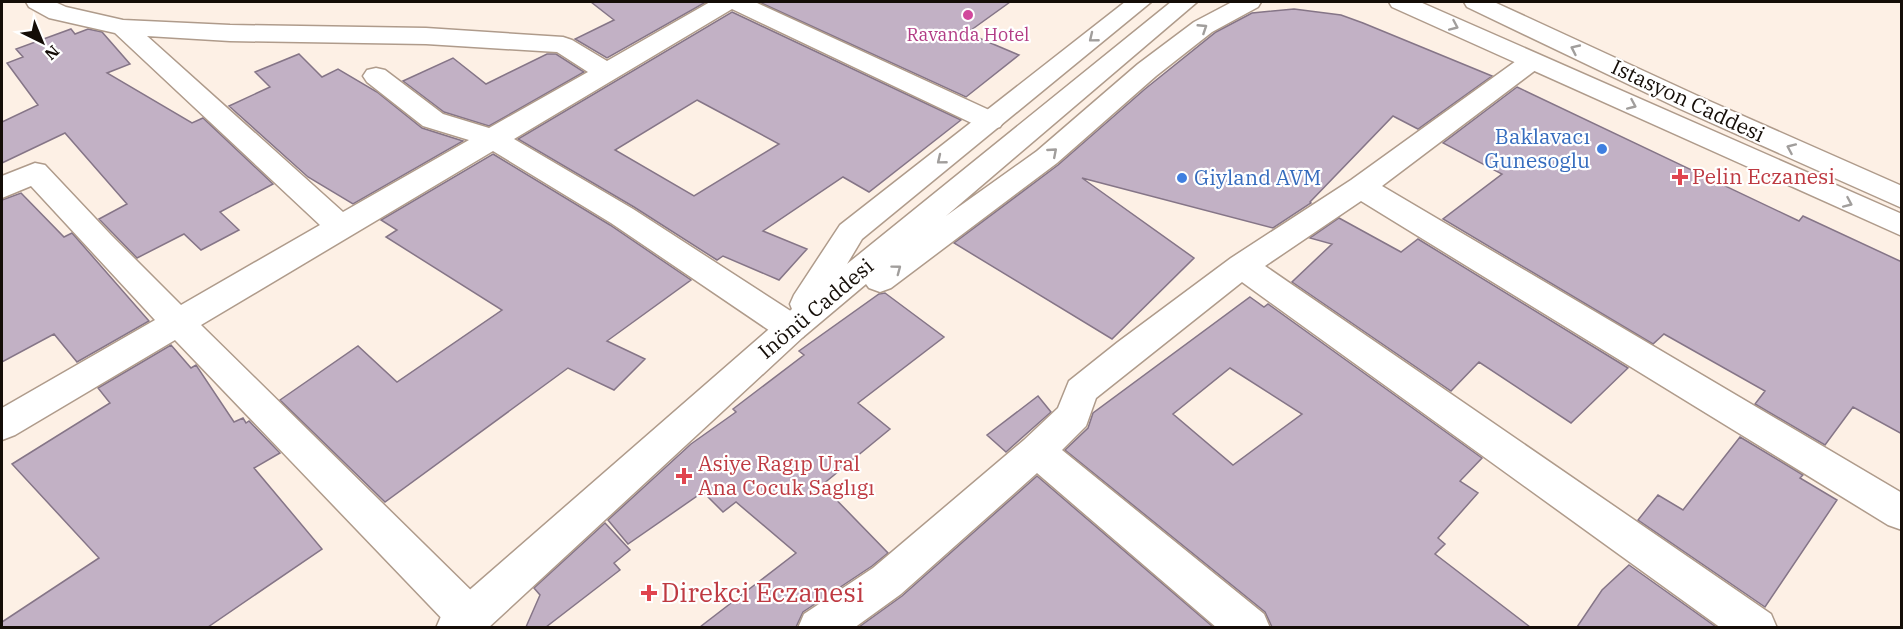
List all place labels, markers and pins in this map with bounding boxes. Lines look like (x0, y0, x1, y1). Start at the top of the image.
marker: Ravanda Hotel (961, 8, 975, 22)
place label: Ravanda Hotel (906, 23, 1030, 46)
place label: Baklavacı Gunesoglu (1484, 122, 1590, 174)
marker: Baklavacı Gunesoglu (1595, 142, 1609, 156)
place label: Pelin Eczanesi (1692, 162, 1835, 190)
place label: Giyland AVM (1194, 163, 1321, 191)
marker: Pelin Eczanesi (1673, 170, 1687, 184)
marker: Giyland AVM (1175, 171, 1189, 185)
place label: Asiye Ragıp Ural Ana Cocuk Saglıgı (698, 449, 875, 501)
marker: Asiye Ragıp Ural Ana Cocuk Saglıgı (675, 467, 693, 485)
place label: Direkci Eczanesi (661, 575, 864, 609)
marker: Direkci Eczanesi (642, 586, 656, 600)

